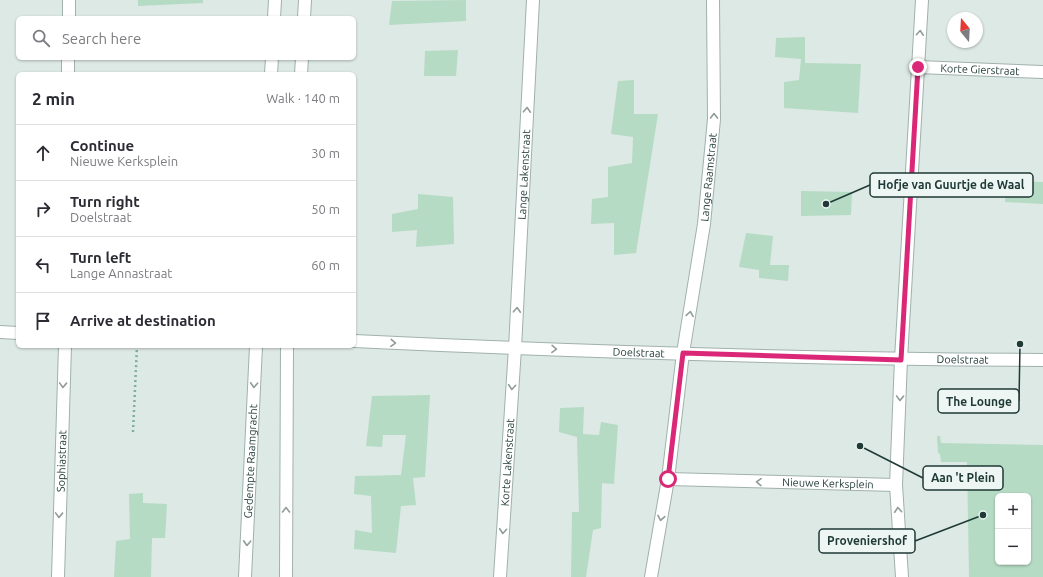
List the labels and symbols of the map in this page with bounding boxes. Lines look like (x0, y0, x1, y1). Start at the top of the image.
north arrow (947, 12, 983, 48)
one-way arrow (916, 30, 925, 36)
route end (909, 58, 927, 76)
street label: Korte Gierstraat (940, 62, 1020, 77)
one-way arrow (523, 107, 531, 113)
one-way arrow (710, 113, 718, 119)
street label: Lange Lakenstraat (516, 129, 532, 220)
street label: Lange Raamstraat (698, 132, 719, 222)
callout: Hofje van Guurtje de Waal (870, 173, 1033, 197)
text: Hofje van Guurtje de Waal (878, 178, 1025, 191)
one-way arrow (512, 307, 521, 313)
one-way arrow (685, 311, 693, 317)
one-way arrow (390, 339, 396, 347)
one-way arrow (551, 345, 557, 354)
street label: Doelstraat (613, 346, 666, 359)
street label: Doelstraat (937, 353, 989, 366)
one-way arrow (59, 382, 68, 388)
one-way arrow (250, 382, 258, 388)
one-way arrow (508, 384, 517, 390)
callout: The Lounge (938, 389, 1019, 413)
one-way arrow (895, 395, 904, 401)
text: The Lounge (946, 395, 1012, 408)
street label: Gedempte Raamgracht (242, 403, 259, 519)
street label: Korte Lakenstraat (499, 417, 516, 507)
street label: Sophiastraat (55, 429, 68, 492)
callout: Aan 't Plein (923, 466, 1003, 490)
route start (659, 470, 677, 488)
text: Aan 't Plein (931, 471, 995, 484)
street label: Nieuwe Kerksplein (782, 476, 874, 490)
one-way arrow (756, 477, 762, 486)
one-way arrow (282, 507, 290, 513)
one-way arrow (894, 507, 902, 513)
one-way arrow (55, 512, 64, 518)
one-way arrow (657, 515, 666, 521)
one-way arrow (499, 528, 508, 534)
callout: Proveniershof (819, 529, 915, 553)
text: Proveniershof (827, 534, 908, 547)
one-way arrow (243, 540, 251, 546)

